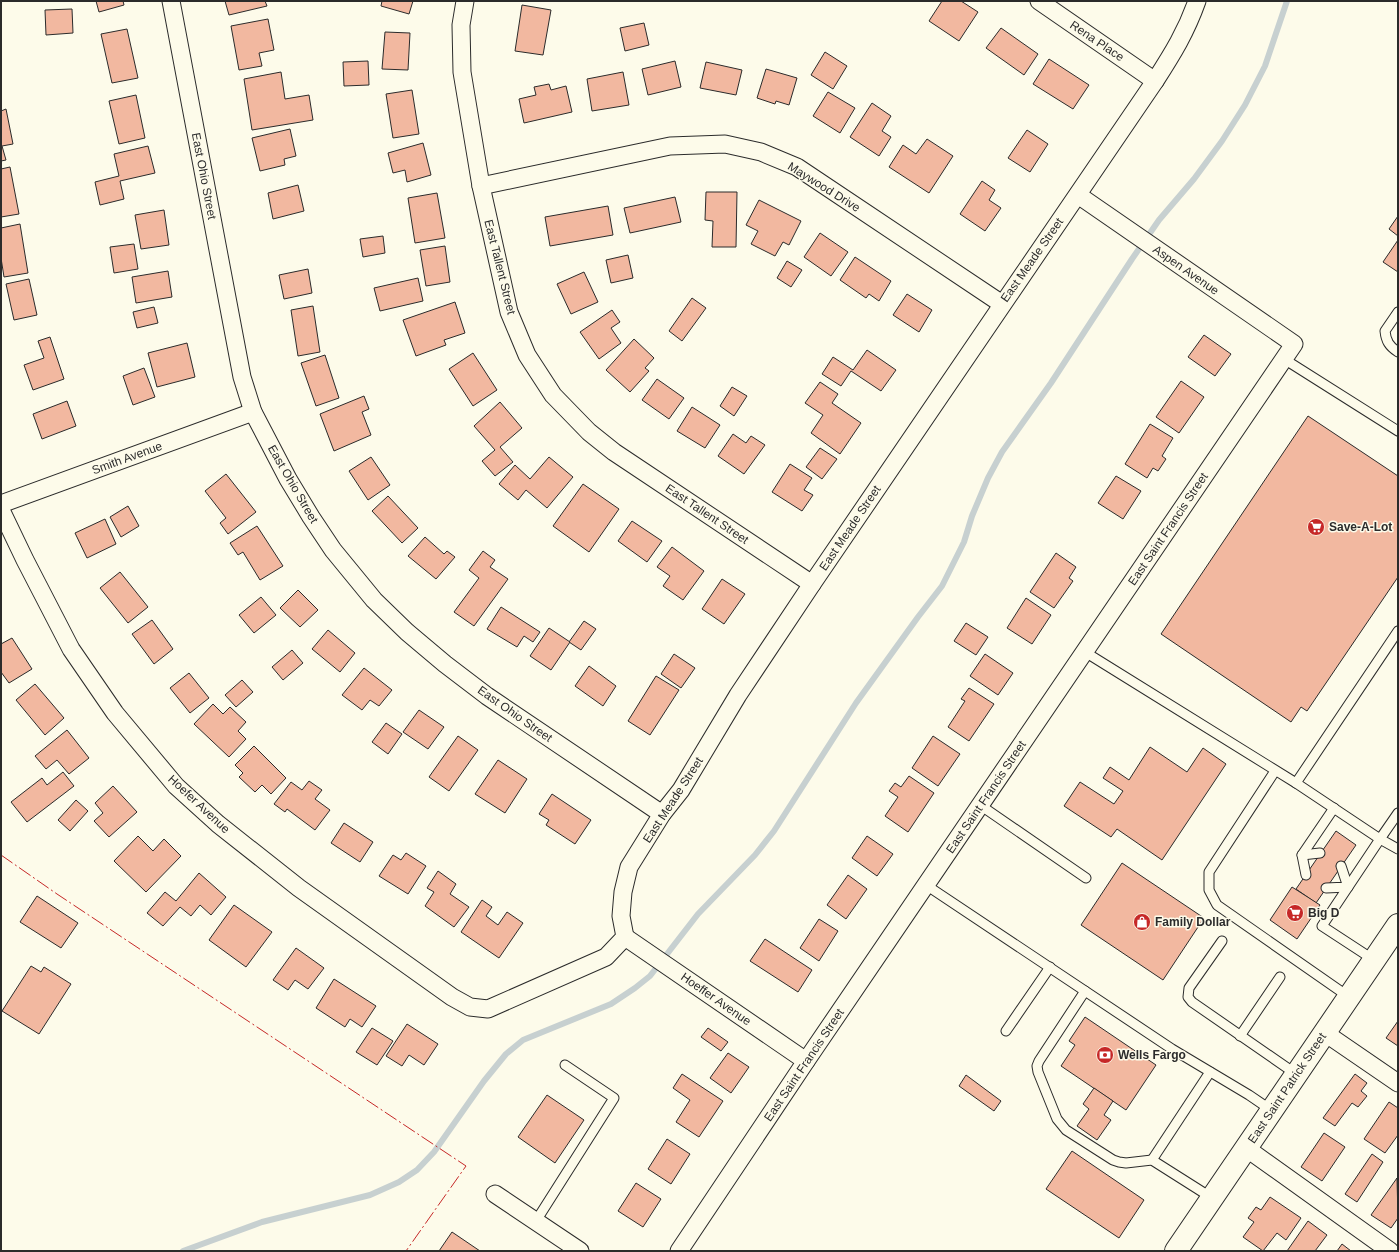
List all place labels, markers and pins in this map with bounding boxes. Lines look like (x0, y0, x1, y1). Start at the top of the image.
supermarket icon: Save-A-Lot (1306, 517, 1326, 537)
place label: Save-A-Lot (1329, 520, 1392, 534)
supermarket icon: Big D (1285, 903, 1305, 923)
place label: Big D (1308, 906, 1340, 920)
shop icon: Family Dollar (1132, 912, 1152, 932)
place label: Family Dollar (1155, 915, 1231, 929)
bank icon: Wells Fargo (1095, 1045, 1115, 1065)
place label: Wells Fargo (1118, 1048, 1186, 1062)

